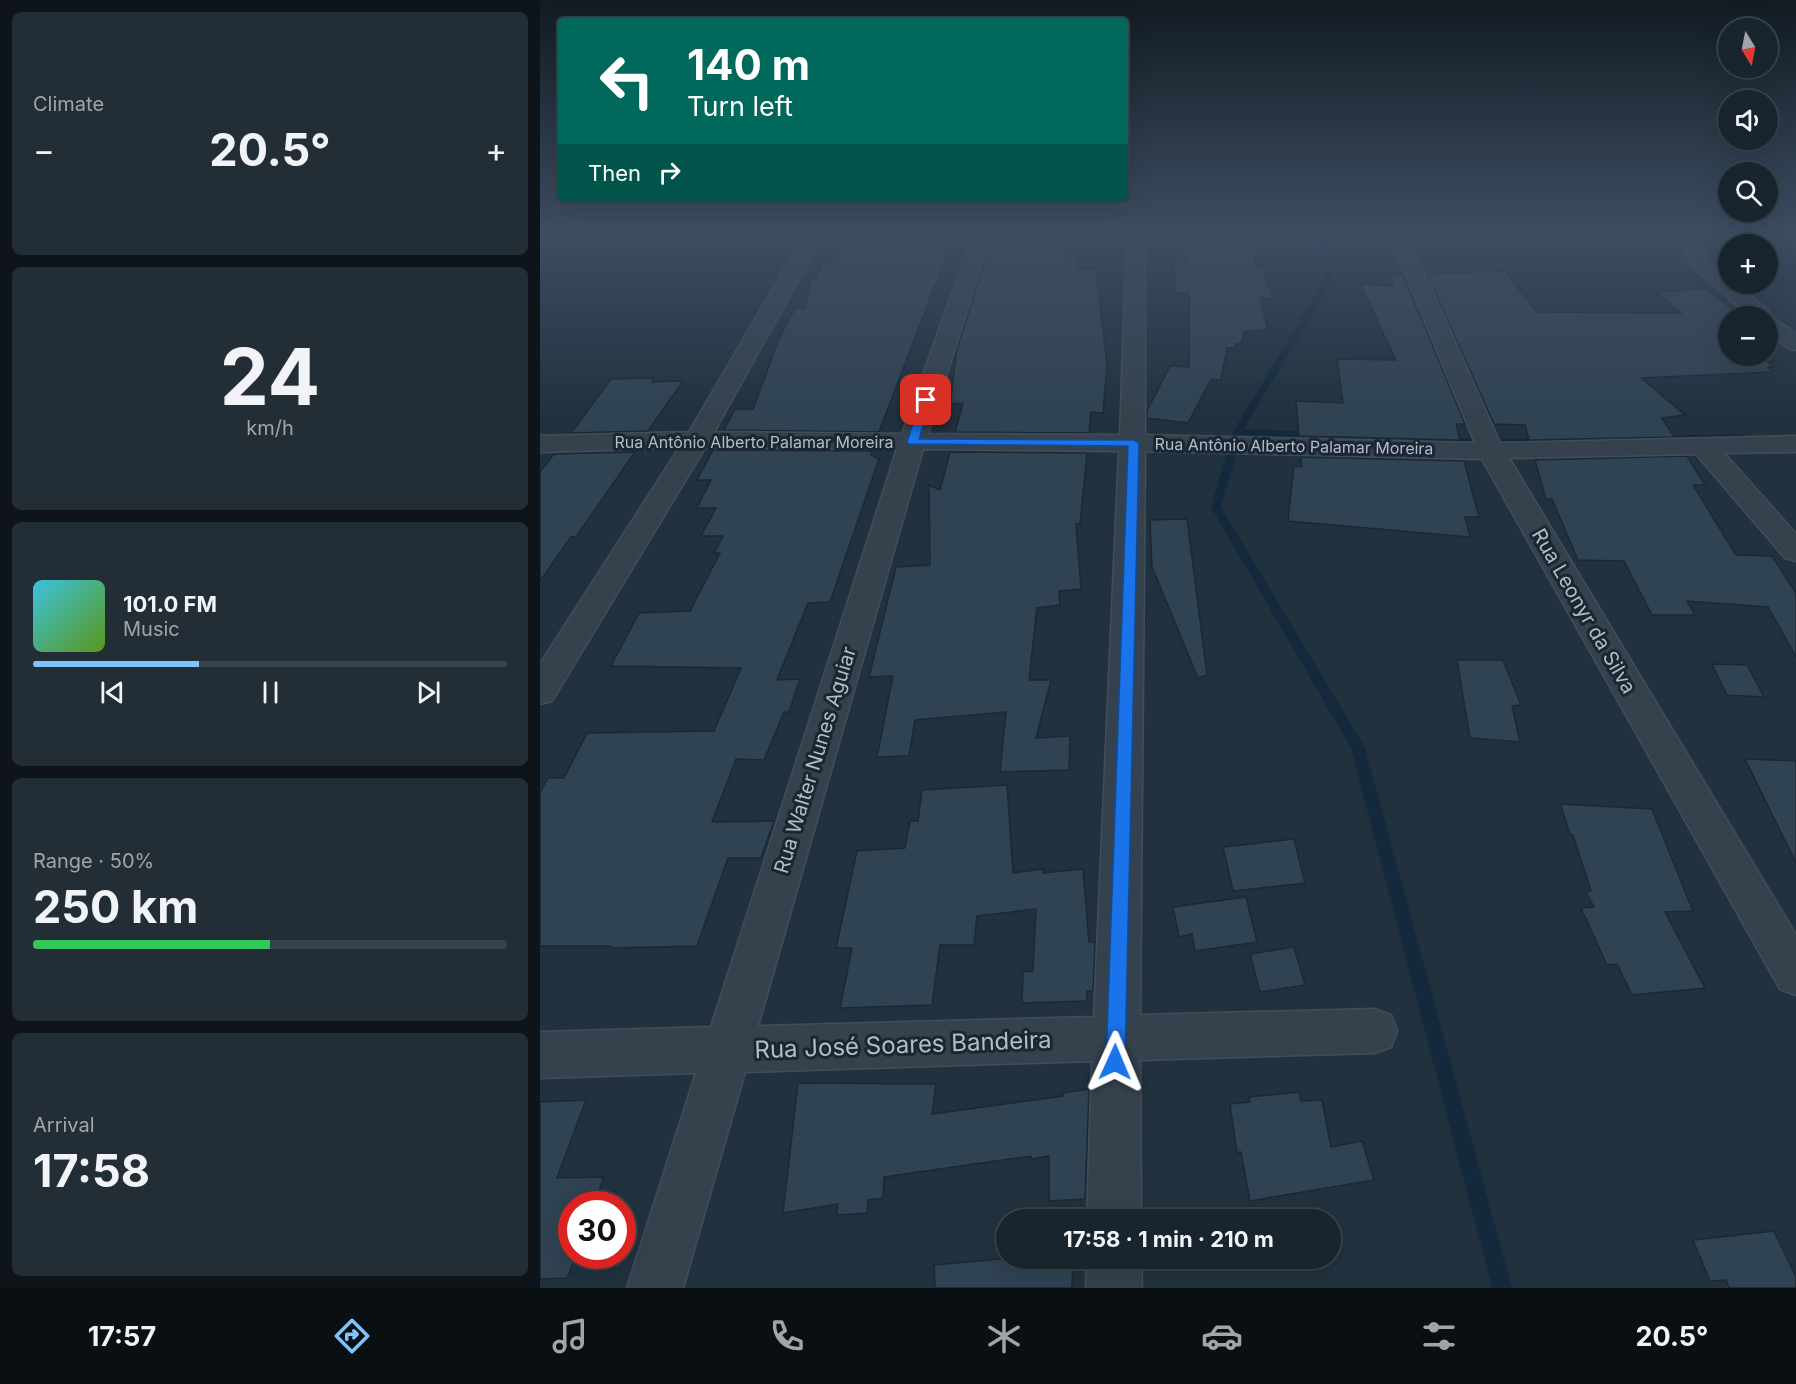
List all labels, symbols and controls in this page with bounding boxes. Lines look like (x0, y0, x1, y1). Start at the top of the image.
north arrow (1718, 18, 1778, 78)
map controls (1718, 18, 1778, 366)
text: 140 m (687, 39, 810, 90)
icon: left (588, 42, 666, 120)
text: Turn left (687, 90, 793, 123)
button: sound (1718, 90, 1778, 150)
text: Climate (33, 92, 104, 116)
text: 20.5° (209, 122, 331, 177)
text: − (33, 130, 55, 170)
text: + (485, 130, 507, 170)
icon: right (653, 156, 686, 189)
text: Then (588, 160, 641, 186)
button: search (1718, 162, 1778, 222)
button: + (1718, 234, 1778, 294)
button: − (1718, 306, 1778, 366)
text: 24 (220, 329, 320, 424)
pin (900, 374, 951, 425)
icon: arrive (909, 383, 942, 416)
text: km/h (246, 416, 294, 440)
street label: Rua Antônio Alberto Palamar Moreira (615, 432, 893, 452)
street label: Rua Antônio Alberto Palamar Moreira (1154, 434, 1434, 458)
street label: Rua Leonyr da Silva (1527, 524, 1641, 698)
text: 101.0 FM (123, 591, 217, 617)
text: Music (123, 617, 180, 641)
street label: Rua Walter Nunes Aguiar (769, 643, 861, 876)
icon: previous (96, 676, 129, 709)
icon: pause (254, 676, 287, 709)
icon: next (412, 676, 445, 709)
text: Range · 50% (33, 849, 154, 873)
text: 250 km (33, 879, 198, 934)
street label: Rua José Soares Bandeira (754, 1025, 1052, 1064)
position arrow (1083, 1030, 1147, 1094)
text: Arrival (33, 1113, 95, 1137)
text: 17:58 (33, 1143, 150, 1198)
speed limit sign: 30 (558, 1191, 636, 1269)
text: 17:58 · 1 min · 210 m (1063, 1226, 1274, 1252)
icon: directions (331, 1315, 373, 1357)
icon: music (549, 1315, 591, 1357)
icon: phone (766, 1315, 808, 1357)
icon: climate (983, 1315, 1025, 1357)
icon: car (1201, 1315, 1243, 1357)
icon: filters (1418, 1315, 1460, 1357)
text: 17:57 (88, 1320, 156, 1353)
text: 20.5° (1636, 1320, 1708, 1353)

